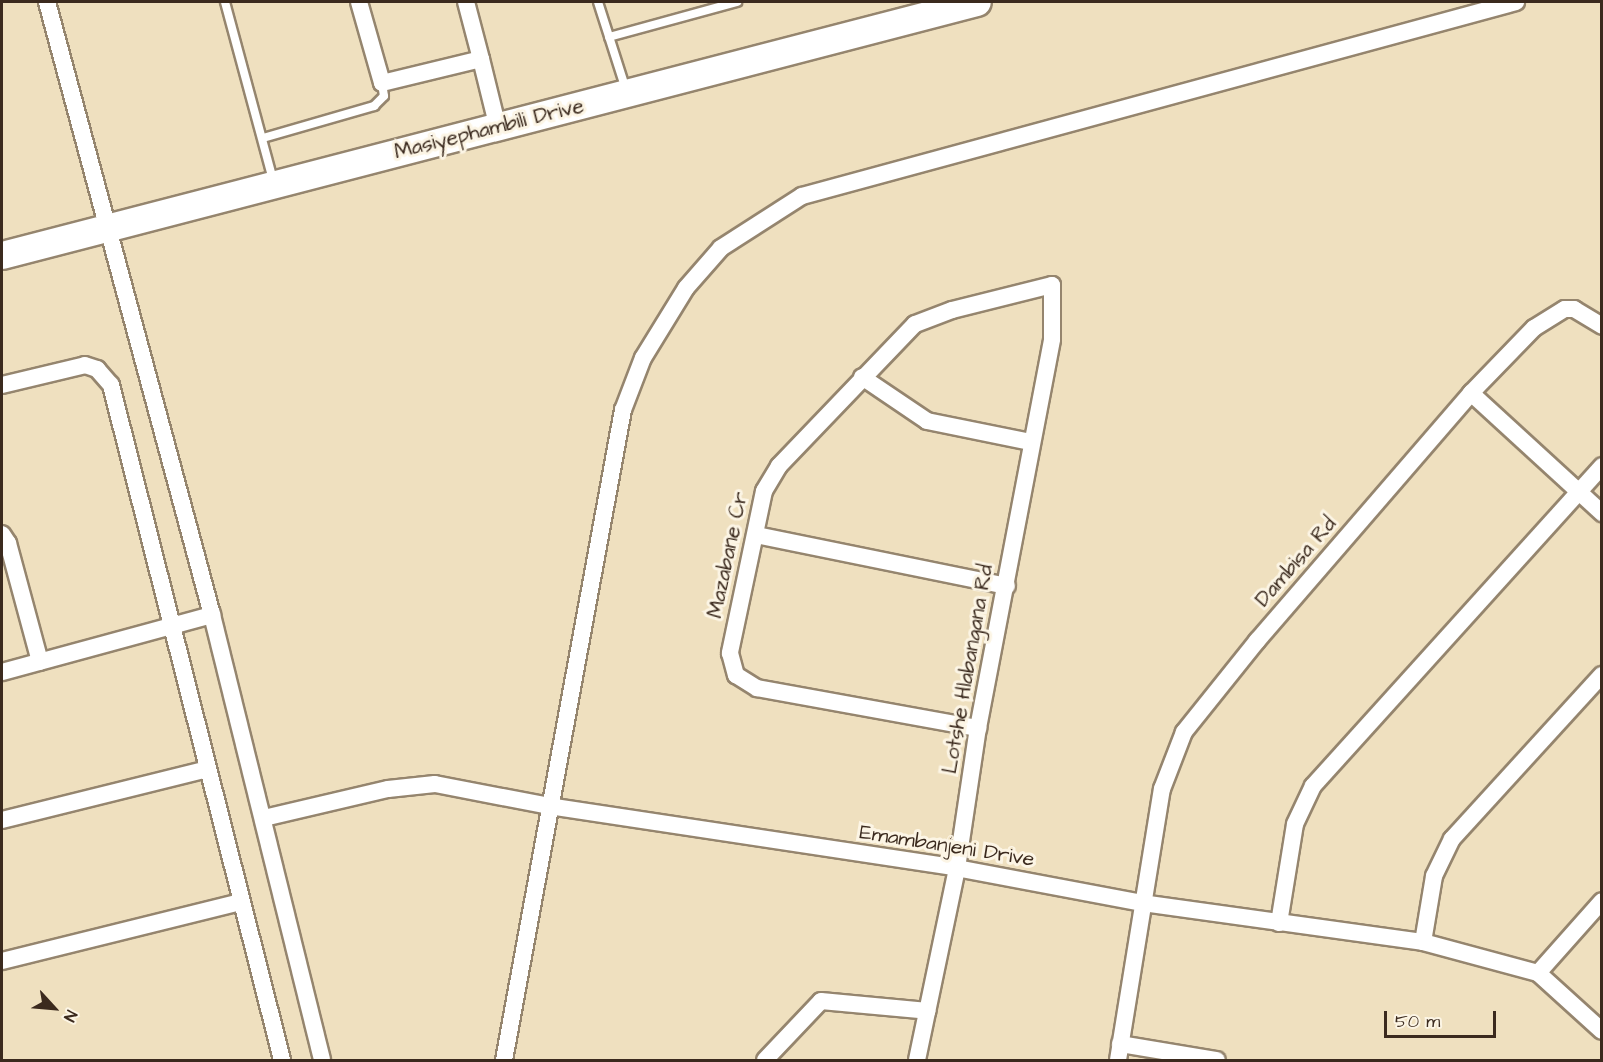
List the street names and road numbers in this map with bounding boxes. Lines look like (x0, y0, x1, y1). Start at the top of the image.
street label: Masiyephambili Drive (392, 93, 586, 165)
street label: Mazabane Cr (702, 490, 754, 620)
street label: Dambisa Rd (1250, 512, 1342, 612)
street label: Lotshe Hlabangana Rd (937, 562, 999, 776)
street label: Emambanjeni Drive (858, 820, 1036, 872)

